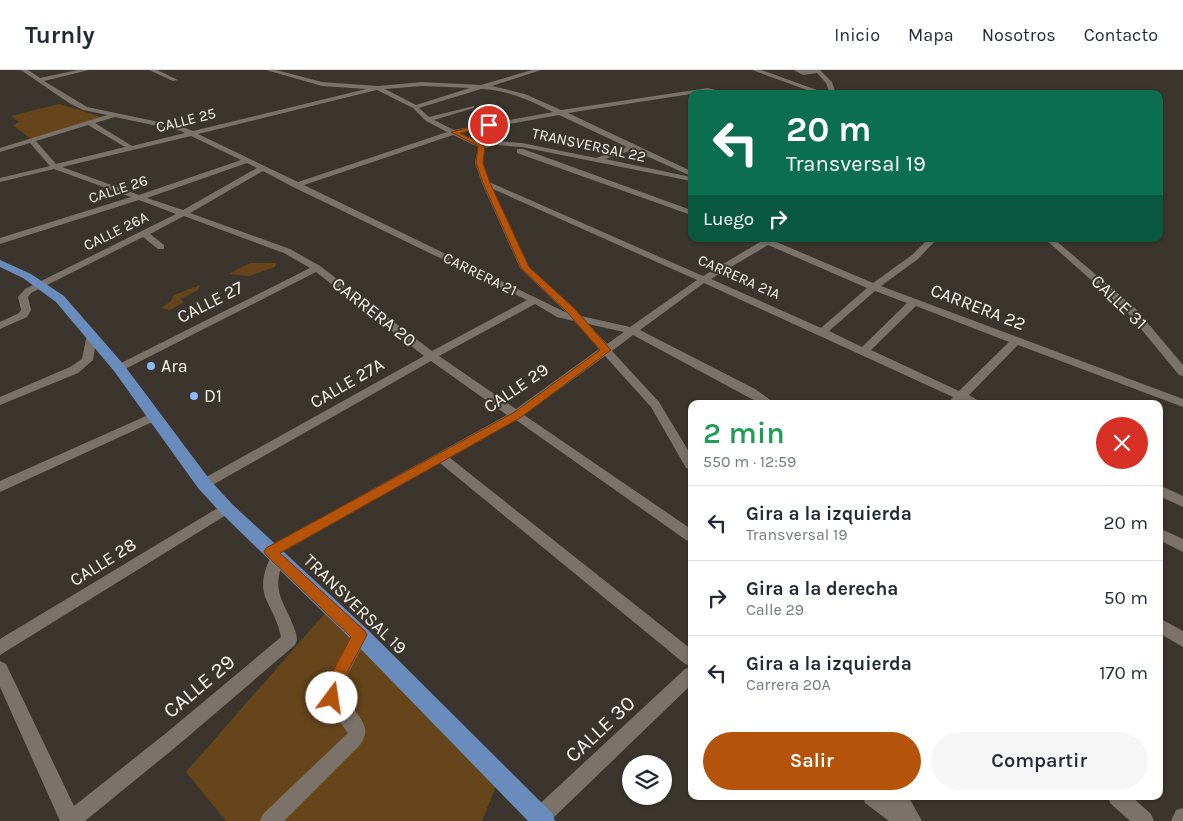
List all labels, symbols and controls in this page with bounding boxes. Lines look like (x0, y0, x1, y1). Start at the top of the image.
text: Turnly (25, 21, 95, 49)
text: Inicio (834, 24, 880, 46)
text: Mapa (908, 24, 954, 46)
text: Nosotros (982, 24, 1056, 46)
text: Contacto (1084, 24, 1158, 46)
street label: CALLE 25 (154, 104, 218, 136)
pin (468, 104, 510, 146)
text: 20 m (786, 109, 871, 150)
icon: left (703, 110, 768, 175)
icon: arrive (475, 111, 503, 139)
street label: TRANSVERSAL 22 (530, 124, 648, 166)
text: Transversal 19 (786, 151, 926, 177)
street label: CALLE 26 (86, 171, 150, 207)
icon: right (764, 205, 792, 233)
street label: CALLE 26A (81, 207, 152, 254)
text: Luego (703, 208, 754, 230)
street label: CARRERA 21 (440, 248, 520, 300)
street label: CARRERA 21A (695, 251, 783, 303)
street label: CALLE 31 (1086, 270, 1152, 334)
street label: CARRERA 20 (328, 272, 420, 352)
street label: CALLE 27 (173, 276, 247, 328)
street label: CARRERA 22 (927, 279, 1029, 335)
street label: CALLE 27A (306, 353, 388, 413)
place label: Ara (161, 355, 188, 377)
street label: CALLE 29 (479, 358, 553, 418)
marker: Ara (145, 360, 157, 372)
place label: D1 (204, 385, 222, 407)
marker: D1 (188, 390, 200, 402)
text: 2 min (703, 415, 785, 451)
button: close (1096, 417, 1148, 469)
text: 550 m · 12:59 (703, 452, 796, 471)
text: Gira a la izquierda (746, 503, 912, 525)
icon: left (703, 509, 731, 537)
text: 20 m (1103, 512, 1148, 534)
text: Transversal 19 (746, 525, 848, 544)
street label: CALLE 28 (66, 533, 140, 591)
street label: TRANSVERSAL 19 (299, 549, 411, 659)
text: Gira a la derecha (746, 578, 898, 600)
icon: right (703, 584, 731, 612)
text: 50 m (1104, 587, 1148, 609)
text: Calle 29 (746, 600, 804, 619)
street label: CALLE 29 (158, 649, 240, 723)
text: Gira a la izquierda (746, 653, 912, 675)
icon: left (703, 659, 731, 687)
text: 170 m (1099, 662, 1148, 684)
position arrow (305, 671, 357, 723)
text: Carrera 20A (746, 675, 831, 694)
street label: CALLE 30 (560, 691, 640, 767)
button: Salir (703, 732, 921, 790)
button: Compartir (931, 732, 1148, 790)
map controls (622, 755, 672, 805)
button: layers (622, 755, 672, 805)

